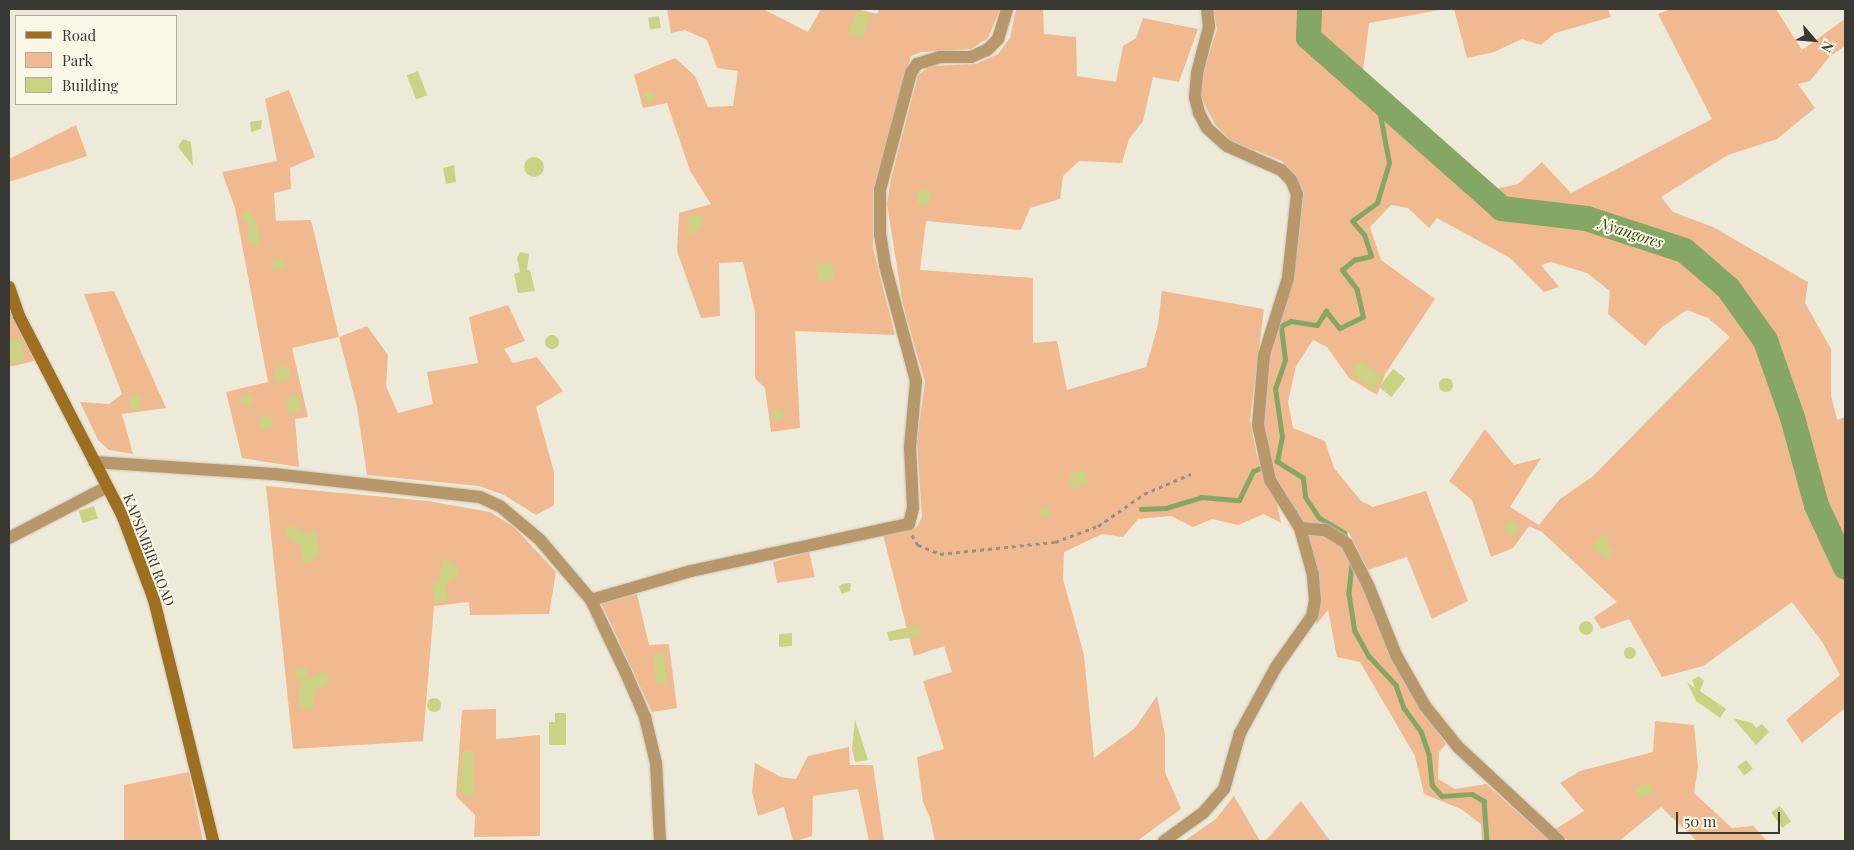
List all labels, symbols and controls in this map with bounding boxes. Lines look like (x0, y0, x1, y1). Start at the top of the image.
legend (15, 15, 178, 105)
north arrow (1789, 15, 1839, 65)
text: Road (62, 25, 96, 45)
text: N (1817, 38, 1839, 56)
text: Park (62, 50, 93, 70)
text: Building (62, 75, 118, 95)
water label: Nyangores (1597, 214, 1665, 252)
street label: KAPSIMBIRI ROAD (120, 491, 178, 609)
scale bar (1679, 802, 1783, 834)
text: 50 m (1684, 811, 1716, 831)

